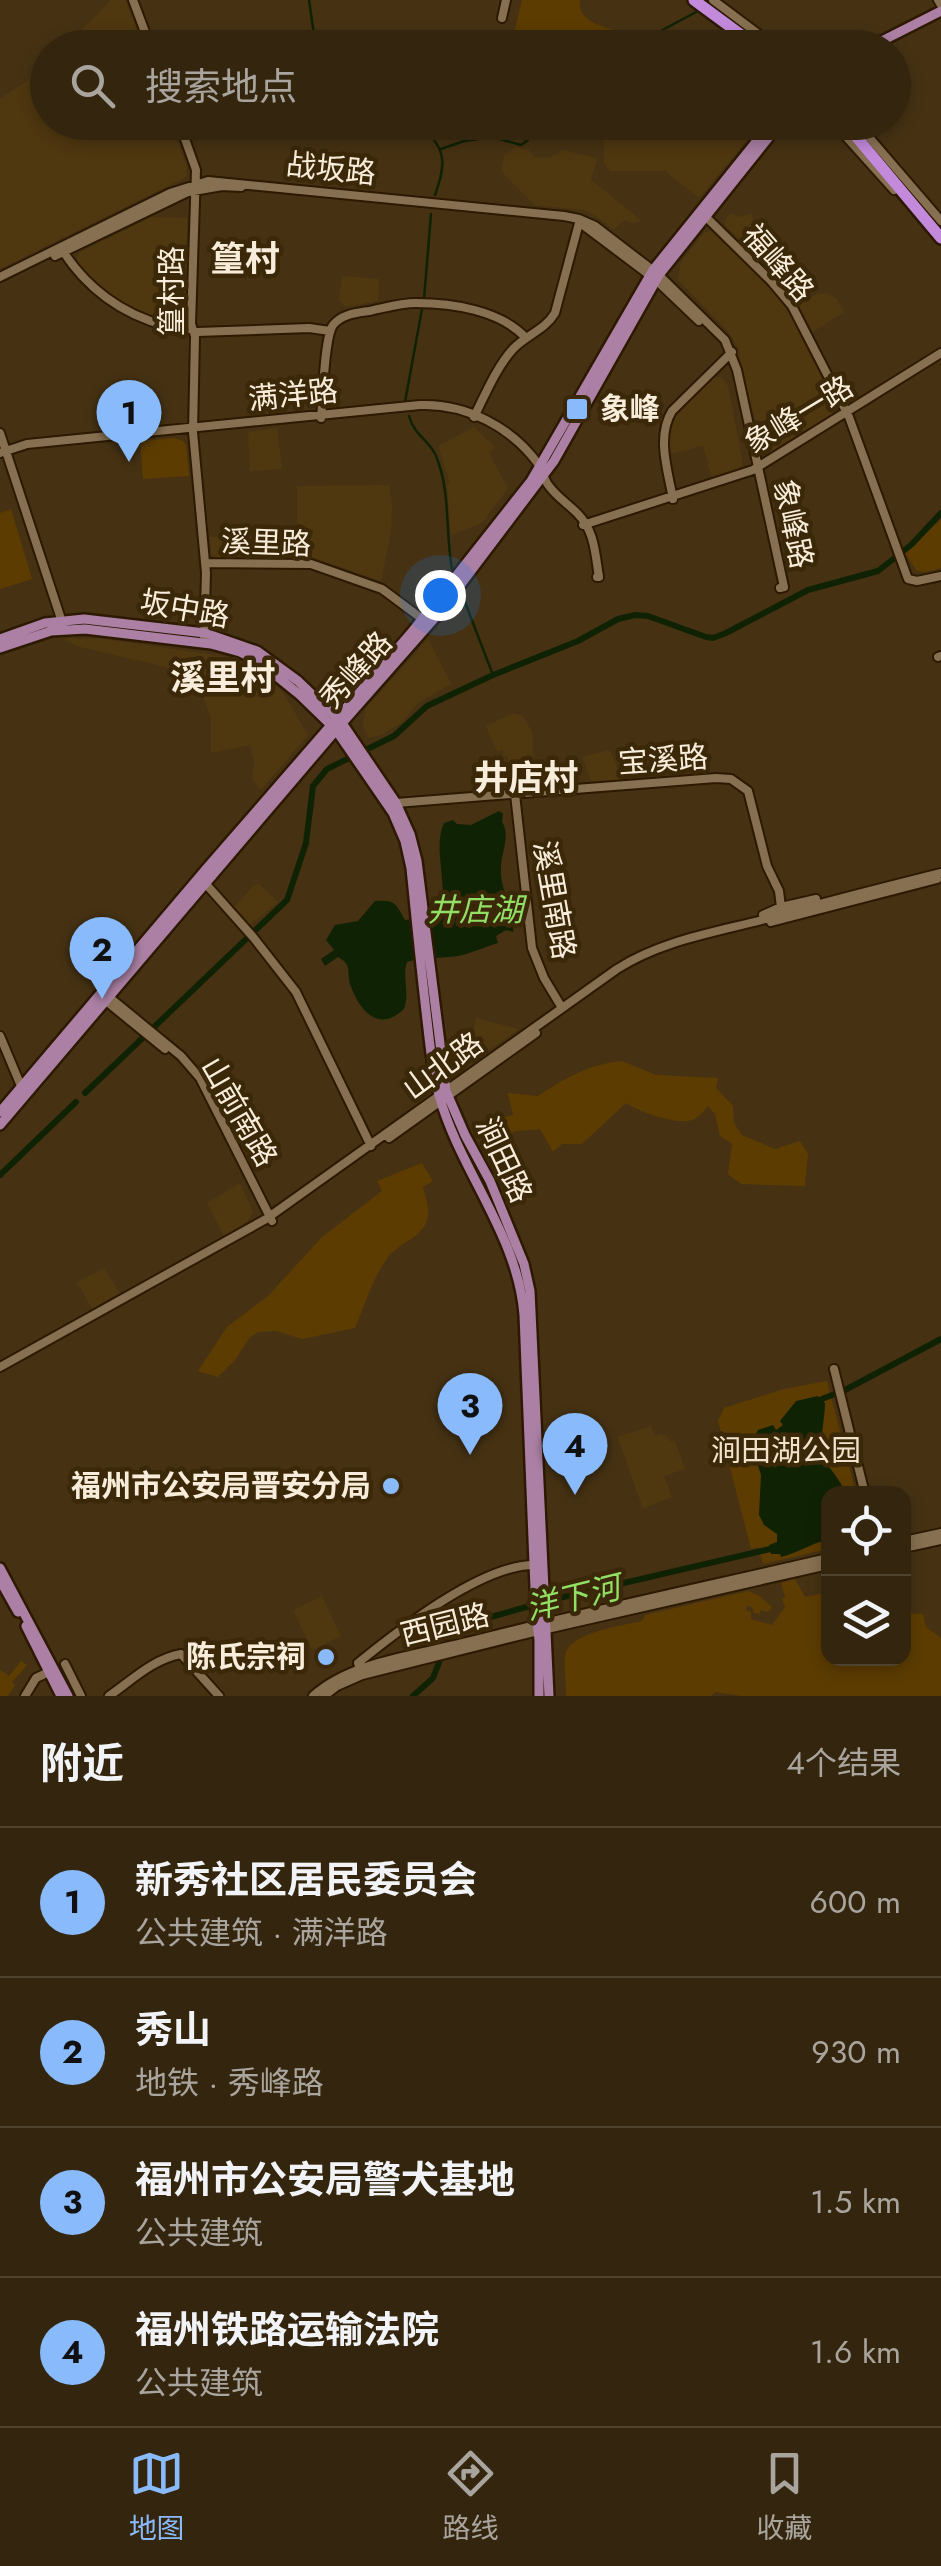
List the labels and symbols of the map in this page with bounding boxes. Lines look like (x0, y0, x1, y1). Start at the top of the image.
street label: 战坂路 (284, 142, 378, 195)
street label: 福峰路 (733, 215, 824, 311)
district label: 篁村 (210, 234, 280, 284)
street label: 篁村路 (150, 246, 193, 336)
street label: 象峰一路 (736, 365, 861, 464)
street label: 满洋路 (246, 368, 340, 421)
pin: 1 (96, 380, 162, 462)
place label: 象峰 (600, 387, 660, 430)
marker: 象峰 (564, 396, 590, 422)
street label: 象峰路 (763, 475, 824, 572)
street label: 溪里路 (220, 519, 312, 566)
your location (415, 570, 466, 621)
street label: 坂中路 (137, 580, 233, 637)
street label: 秀峰路 (310, 622, 402, 717)
district label: 溪里村 (170, 653, 276, 703)
street label: 宝溪路 (617, 735, 709, 784)
district label: 井店村 (473, 753, 579, 803)
street label: 溪里南路 (523, 837, 586, 963)
water label: 井店湖 (427, 887, 528, 933)
pin: 2 (70, 916, 134, 999)
street label: 山北路 (394, 1022, 492, 1109)
street label: 山前南路 (191, 1049, 288, 1174)
street label: 涧田路 (466, 1110, 543, 1210)
pin: 3 (438, 1372, 502, 1455)
pin: 4 (542, 1412, 608, 1495)
park label: 涧田湖公园 (711, 1429, 861, 1472)
place label: 福州市公安局晋安分局 (71, 1464, 371, 1507)
marker: 福州市公安局晋安分局 (380, 1475, 402, 1497)
water label: 洋下河 (521, 1563, 631, 1632)
street label: 西园路 (396, 1593, 494, 1656)
place label: 陈氏宗祠 (186, 1635, 306, 1678)
marker: 陈氏宗祠 (315, 1646, 337, 1668)

